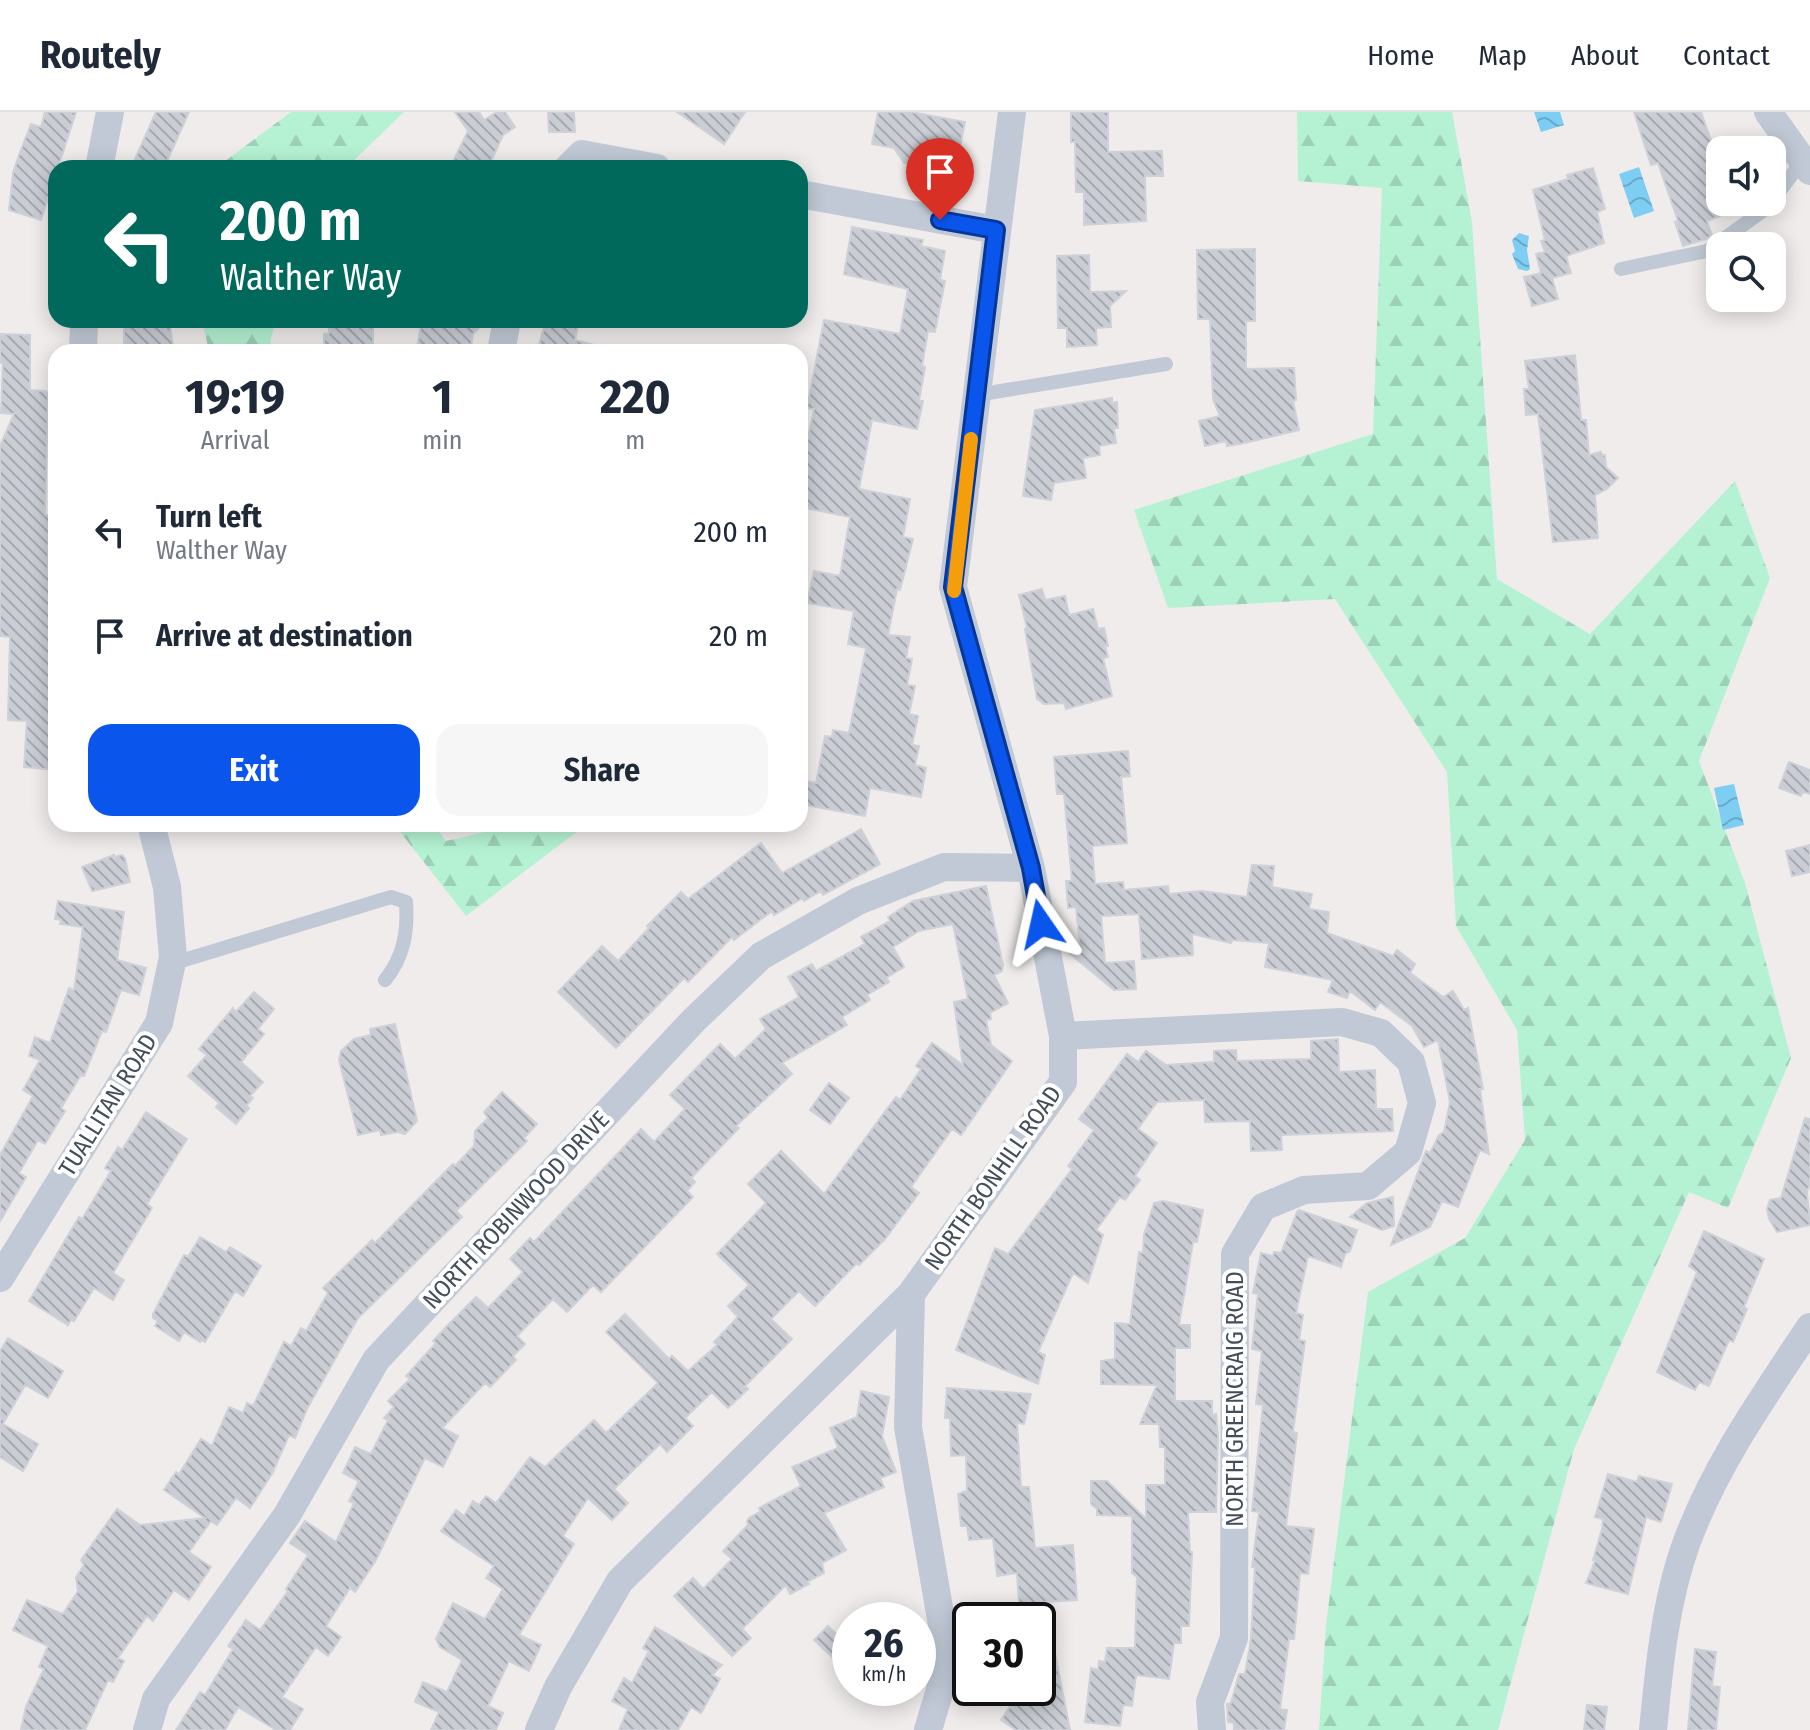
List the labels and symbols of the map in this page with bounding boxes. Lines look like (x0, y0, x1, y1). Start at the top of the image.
pin (906, 138, 974, 220)
position arrow (999, 882, 1083, 966)
street label: TUALLITAN ROAD (53, 1029, 163, 1181)
street label: NORTH BONHILL ROAD (919, 1081, 1067, 1275)
street label: NORTH ROBINWOOD DRIVE (417, 1105, 615, 1315)
street label: NORTH GREENCRAIG ROAD (1221, 1271, 1249, 1527)
speed limit sign: 30 (952, 1602, 1056, 1706)

